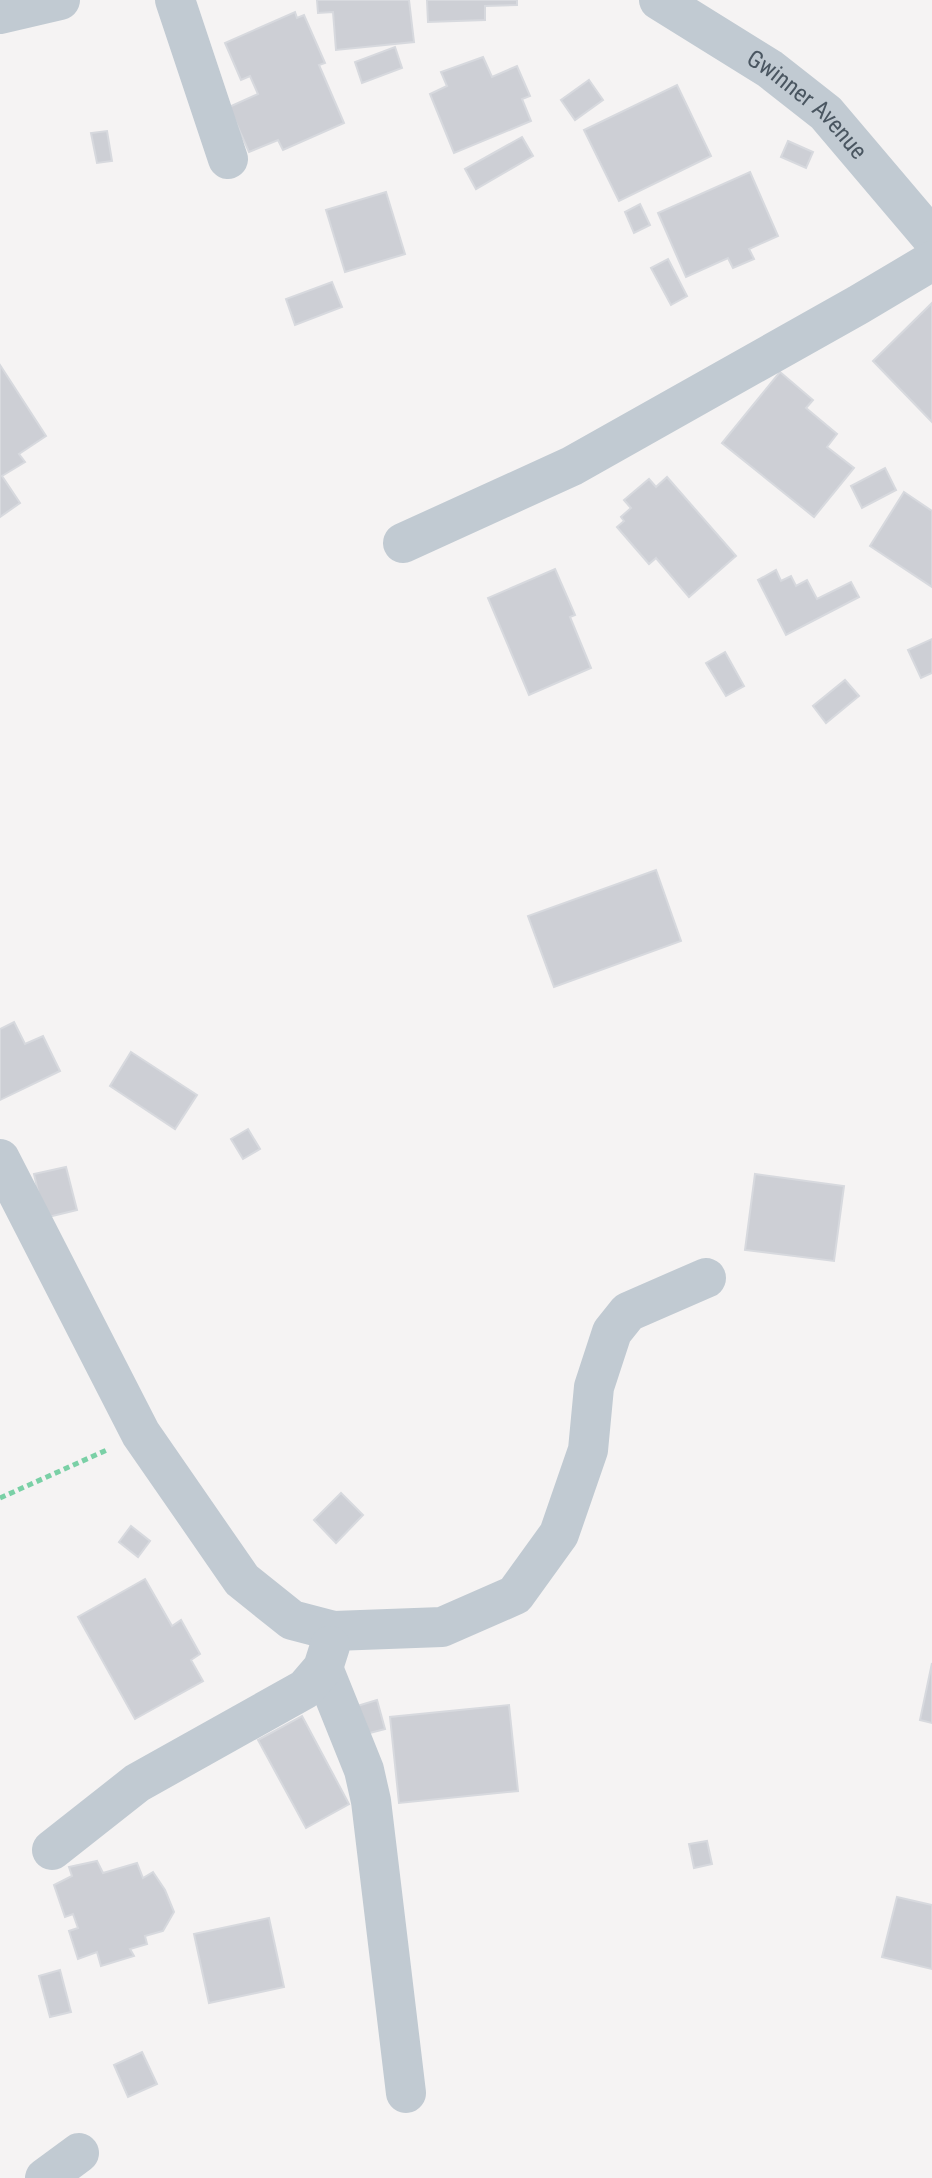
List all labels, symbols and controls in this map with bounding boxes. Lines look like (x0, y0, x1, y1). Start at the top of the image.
street label: Gwinner Avenue (742, 44, 873, 165)

